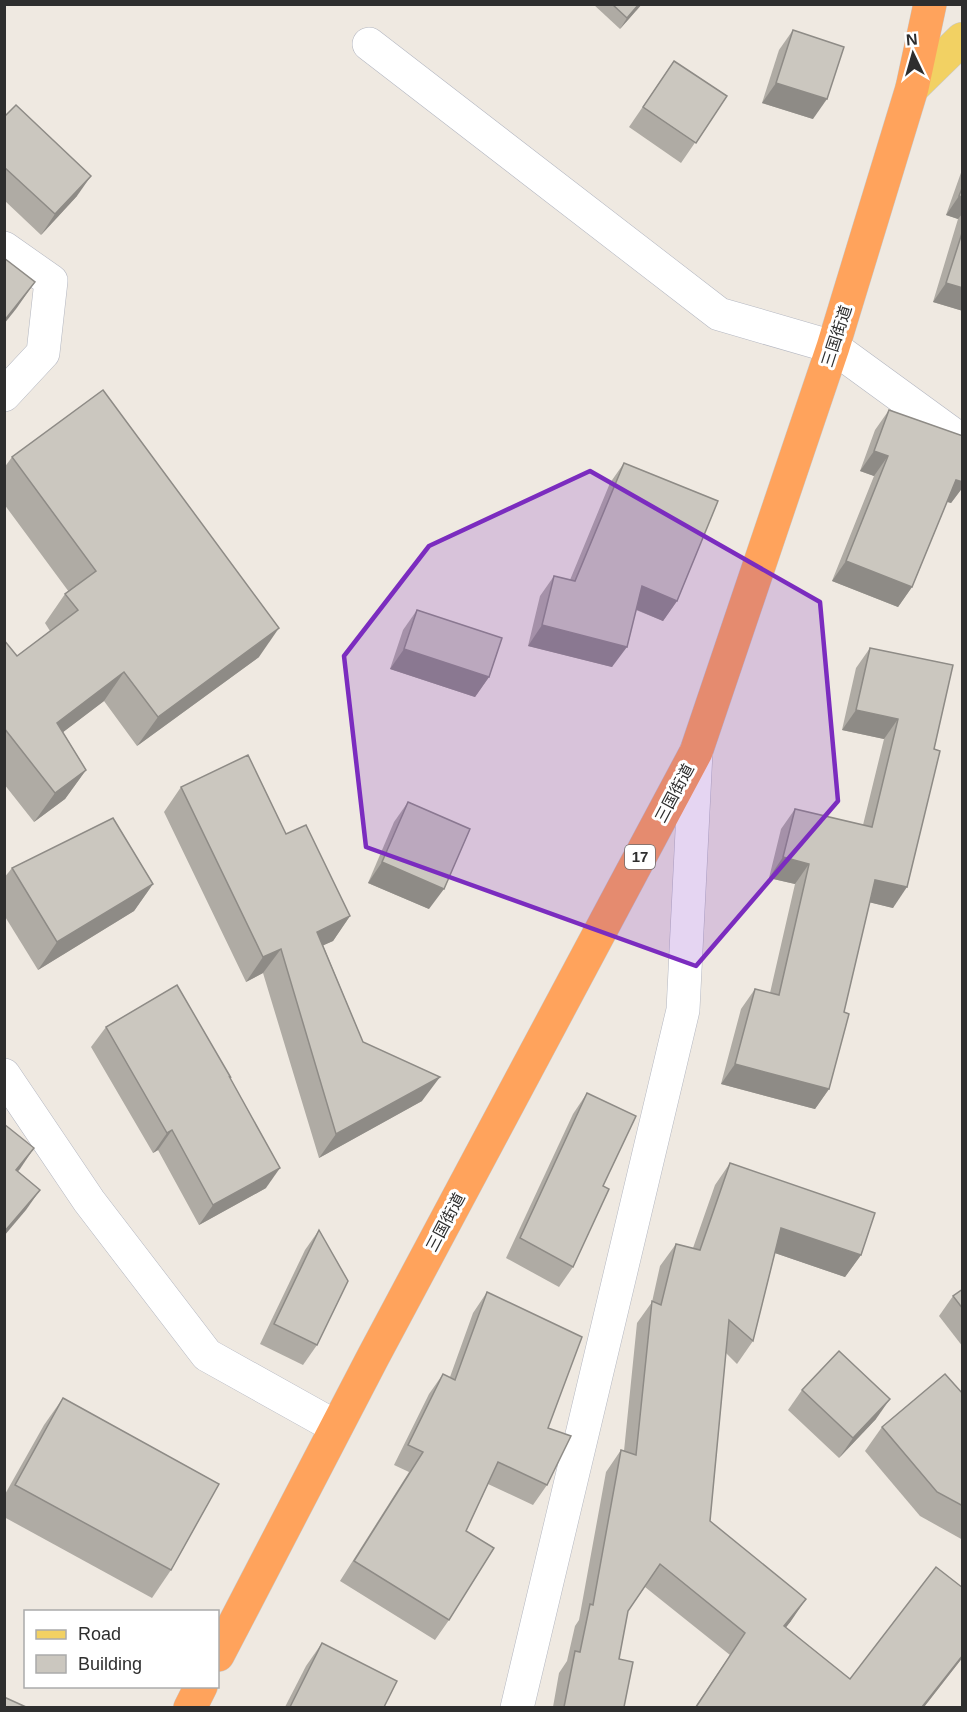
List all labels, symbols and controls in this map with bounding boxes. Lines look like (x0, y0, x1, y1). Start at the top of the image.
north arrow (883, 24, 943, 84)
text: N (905, 31, 918, 49)
street label: 三国街道 (819, 303, 854, 369)
street label: 三国街道 (652, 761, 697, 825)
road number: 17 (625, 845, 655, 869)
street label: 三国街道 (423, 1190, 468, 1254)
legend (24, 1610, 219, 1688)
text: Road (78, 1624, 121, 1644)
text: Building (78, 1654, 142, 1674)

